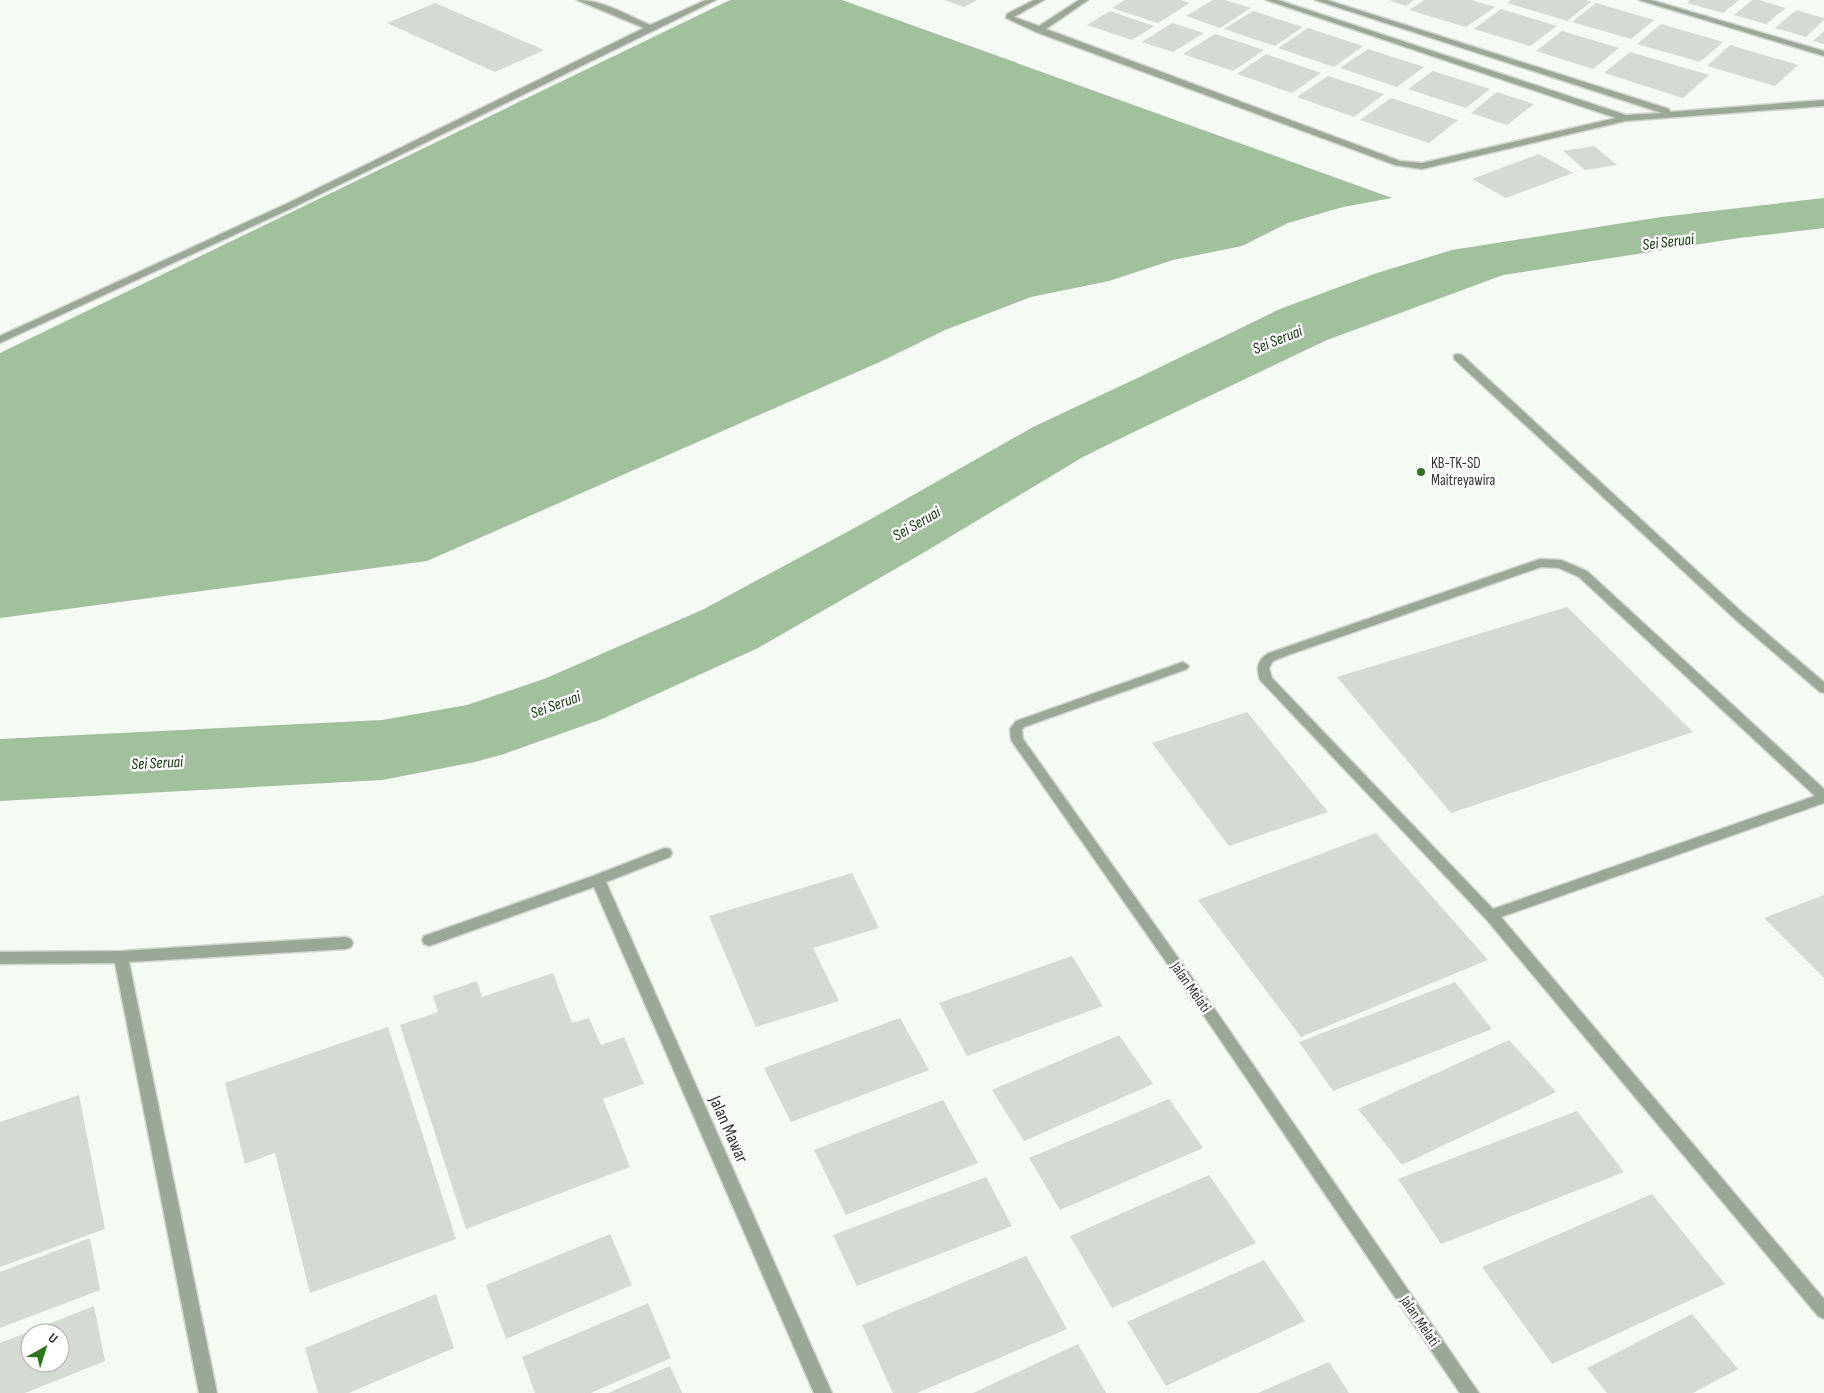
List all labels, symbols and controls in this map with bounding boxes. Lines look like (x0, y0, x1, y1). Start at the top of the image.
water label: Sei Seruai (1641, 230, 1696, 255)
water label: Sei Seruai (1250, 321, 1306, 359)
place label: KB-TK-SD Maitreyawira (1431, 454, 1496, 490)
marker: KB-TK-SD Maitreyawira (1415, 466, 1427, 478)
water label: Sei Seruai (890, 503, 945, 545)
water label: Sei Seruai (528, 687, 584, 723)
water label: Sei Seruai (131, 753, 185, 774)
street label: Jalan Melati (1166, 958, 1215, 1016)
street label: Jalan Mawar (704, 1092, 753, 1166)
street label: Jalan Melati (1395, 1291, 1444, 1350)
north arrow (20, 1323, 70, 1373)
text: U (45, 1329, 61, 1347)

